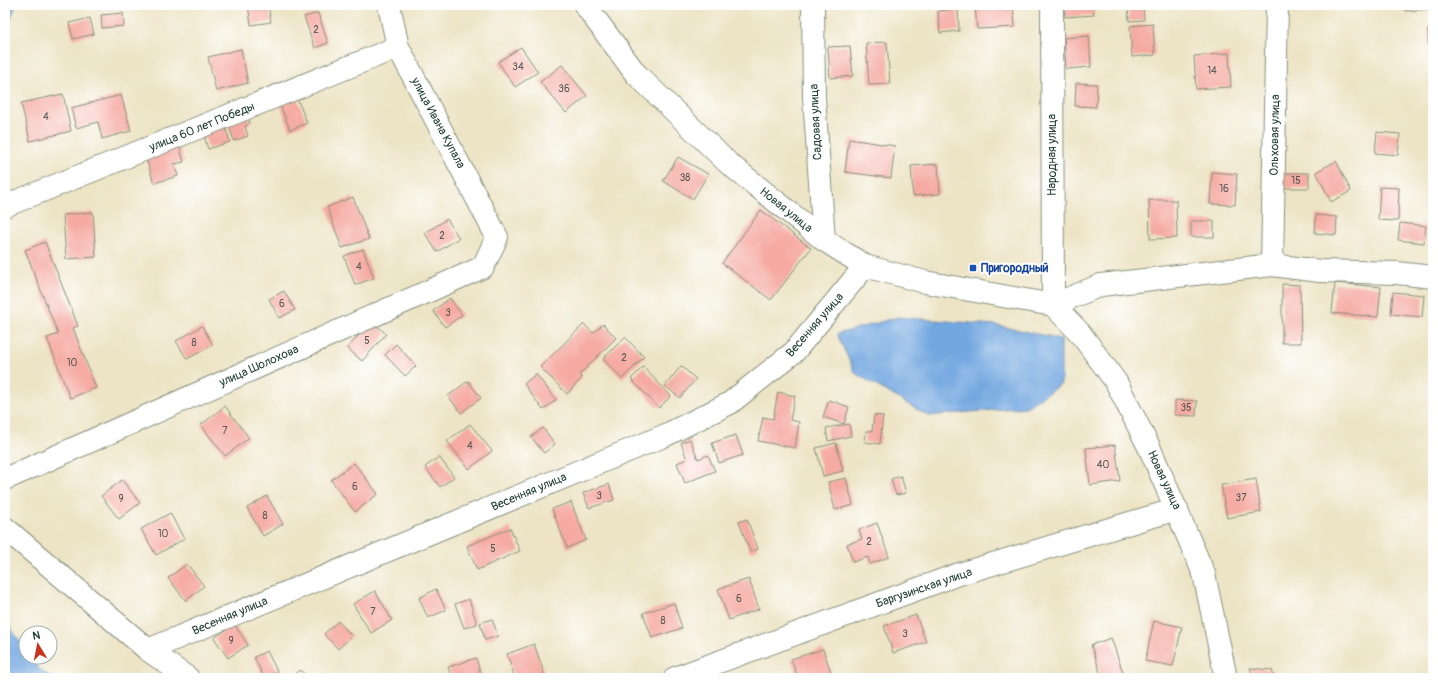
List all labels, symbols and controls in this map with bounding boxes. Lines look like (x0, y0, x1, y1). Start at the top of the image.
house number: 2 (313, 24, 319, 36)
house number: 34 (512, 61, 524, 73)
house number: 14 (1207, 65, 1217, 77)
street label: улица Ивана Купала (407, 74, 469, 171)
house number: 36 (558, 83, 570, 95)
street label: Садовая улица (806, 83, 825, 160)
street label: Ольховая улица (1267, 94, 1283, 176)
street label: улица 60 лет Победы (146, 99, 257, 155)
house number: 4 (43, 111, 49, 123)
street label: Народная улица (1045, 113, 1060, 196)
house number: 38 (680, 172, 690, 184)
house number: 15 (1291, 175, 1301, 187)
house number: 16 (1219, 183, 1229, 195)
street label: Новая улица (757, 184, 816, 236)
house number: 2 (439, 230, 445, 242)
house number: 4 (356, 261, 362, 273)
place label: Пригородный (981, 261, 1049, 276)
marker: Пригородный (968, 263, 978, 273)
street label: Весенняя улица (783, 289, 847, 360)
house number: 6 (279, 298, 285, 310)
house number: 3 (445, 307, 451, 319)
house number: 5 (364, 335, 370, 347)
house number: 8 (191, 337, 197, 349)
street label: улица Шолохова (216, 342, 301, 391)
house number: 2 (621, 352, 627, 364)
house number: 10 (67, 357, 78, 369)
house number: 35 (1181, 402, 1192, 414)
house number: 7 (222, 425, 228, 437)
house number: 4 (467, 440, 473, 452)
street label: Новая улица (1144, 448, 1184, 512)
house number: 40 (1097, 459, 1109, 471)
street label: Весенняя улица (489, 469, 569, 515)
house number: 6 (352, 481, 358, 493)
house number: 3 (596, 490, 602, 502)
house number: 37 (1236, 492, 1247, 504)
house number: 9 (118, 493, 124, 505)
house number: 8 (262, 510, 268, 522)
house number: 10 (158, 528, 169, 540)
house number: 2 (866, 536, 872, 548)
house number: 5 (490, 543, 496, 555)
street label: Баргузинская улица (874, 564, 974, 611)
street label: Весенняя улица (190, 593, 270, 639)
house number: 6 (736, 593, 742, 605)
house number: 7 (370, 606, 376, 618)
house number: 8 (660, 615, 666, 627)
north arrow (18, 625, 58, 665)
text: N (32, 628, 42, 643)
house number: 3 (902, 628, 908, 640)
house number: 9 (228, 635, 234, 647)

